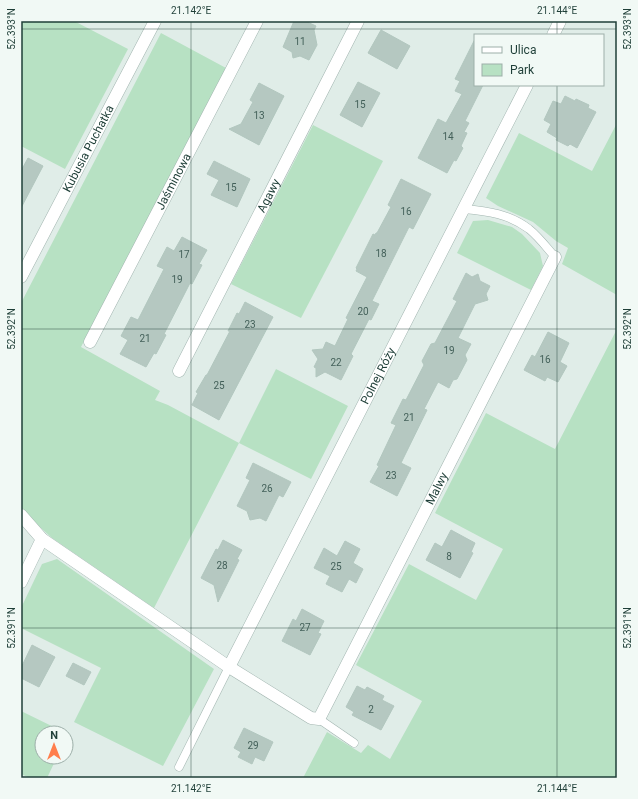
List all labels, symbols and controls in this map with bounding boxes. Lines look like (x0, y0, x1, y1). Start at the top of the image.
text: 21.142°E (171, 5, 211, 16)
text: 21.144°E (537, 5, 577, 16)
text: 52.393°N (6, 8, 17, 50)
text: 52.393°N (622, 8, 633, 50)
legend (474, 34, 604, 86)
house number: 11 (294, 36, 306, 47)
text: Ulica (510, 43, 536, 57)
text: Park (510, 63, 535, 77)
house number: 15 (354, 99, 366, 110)
street label: Kubusia Puchatka (60, 103, 117, 194)
house number: 13 (253, 110, 265, 121)
house number: 14 (442, 131, 454, 142)
street label: Jaśminowa (153, 151, 194, 212)
street label: Agawy (254, 176, 283, 215)
house number: 15 (225, 182, 237, 193)
house number: 16 (400, 206, 412, 217)
house number: 18 (375, 248, 387, 259)
house number: 17 (178, 249, 190, 260)
house number: 19 (171, 274, 183, 285)
house number: 20 (357, 306, 369, 317)
text: 52.392°N (6, 308, 17, 350)
text: 52.392°N (622, 308, 633, 350)
house number: 23 (244, 319, 256, 330)
house number: 21 (139, 333, 151, 344)
street label: Polnej Róży (358, 345, 399, 407)
house number: 19 (443, 345, 455, 356)
house number: 16 (539, 354, 551, 365)
house number: 22 (330, 357, 342, 368)
house number: 25 (213, 380, 225, 391)
house number: 21 (403, 412, 415, 423)
house number: 23 (385, 470, 397, 481)
street label: Malwy (423, 470, 451, 507)
house number: 26 (261, 483, 273, 494)
house number: 8 (446, 551, 452, 562)
house number: 28 (216, 560, 228, 571)
house number: 25 (330, 561, 342, 572)
text: 52.391°N (6, 607, 17, 649)
text: 52.391°N (622, 607, 633, 649)
house number: 27 (299, 622, 311, 633)
house number: 2 (368, 704, 374, 715)
north arrow (34, 725, 74, 765)
text: N (50, 729, 58, 742)
house number: 29 (247, 740, 259, 751)
text: 21.142°E (171, 783, 211, 794)
text: 21.144°E (537, 783, 577, 794)

